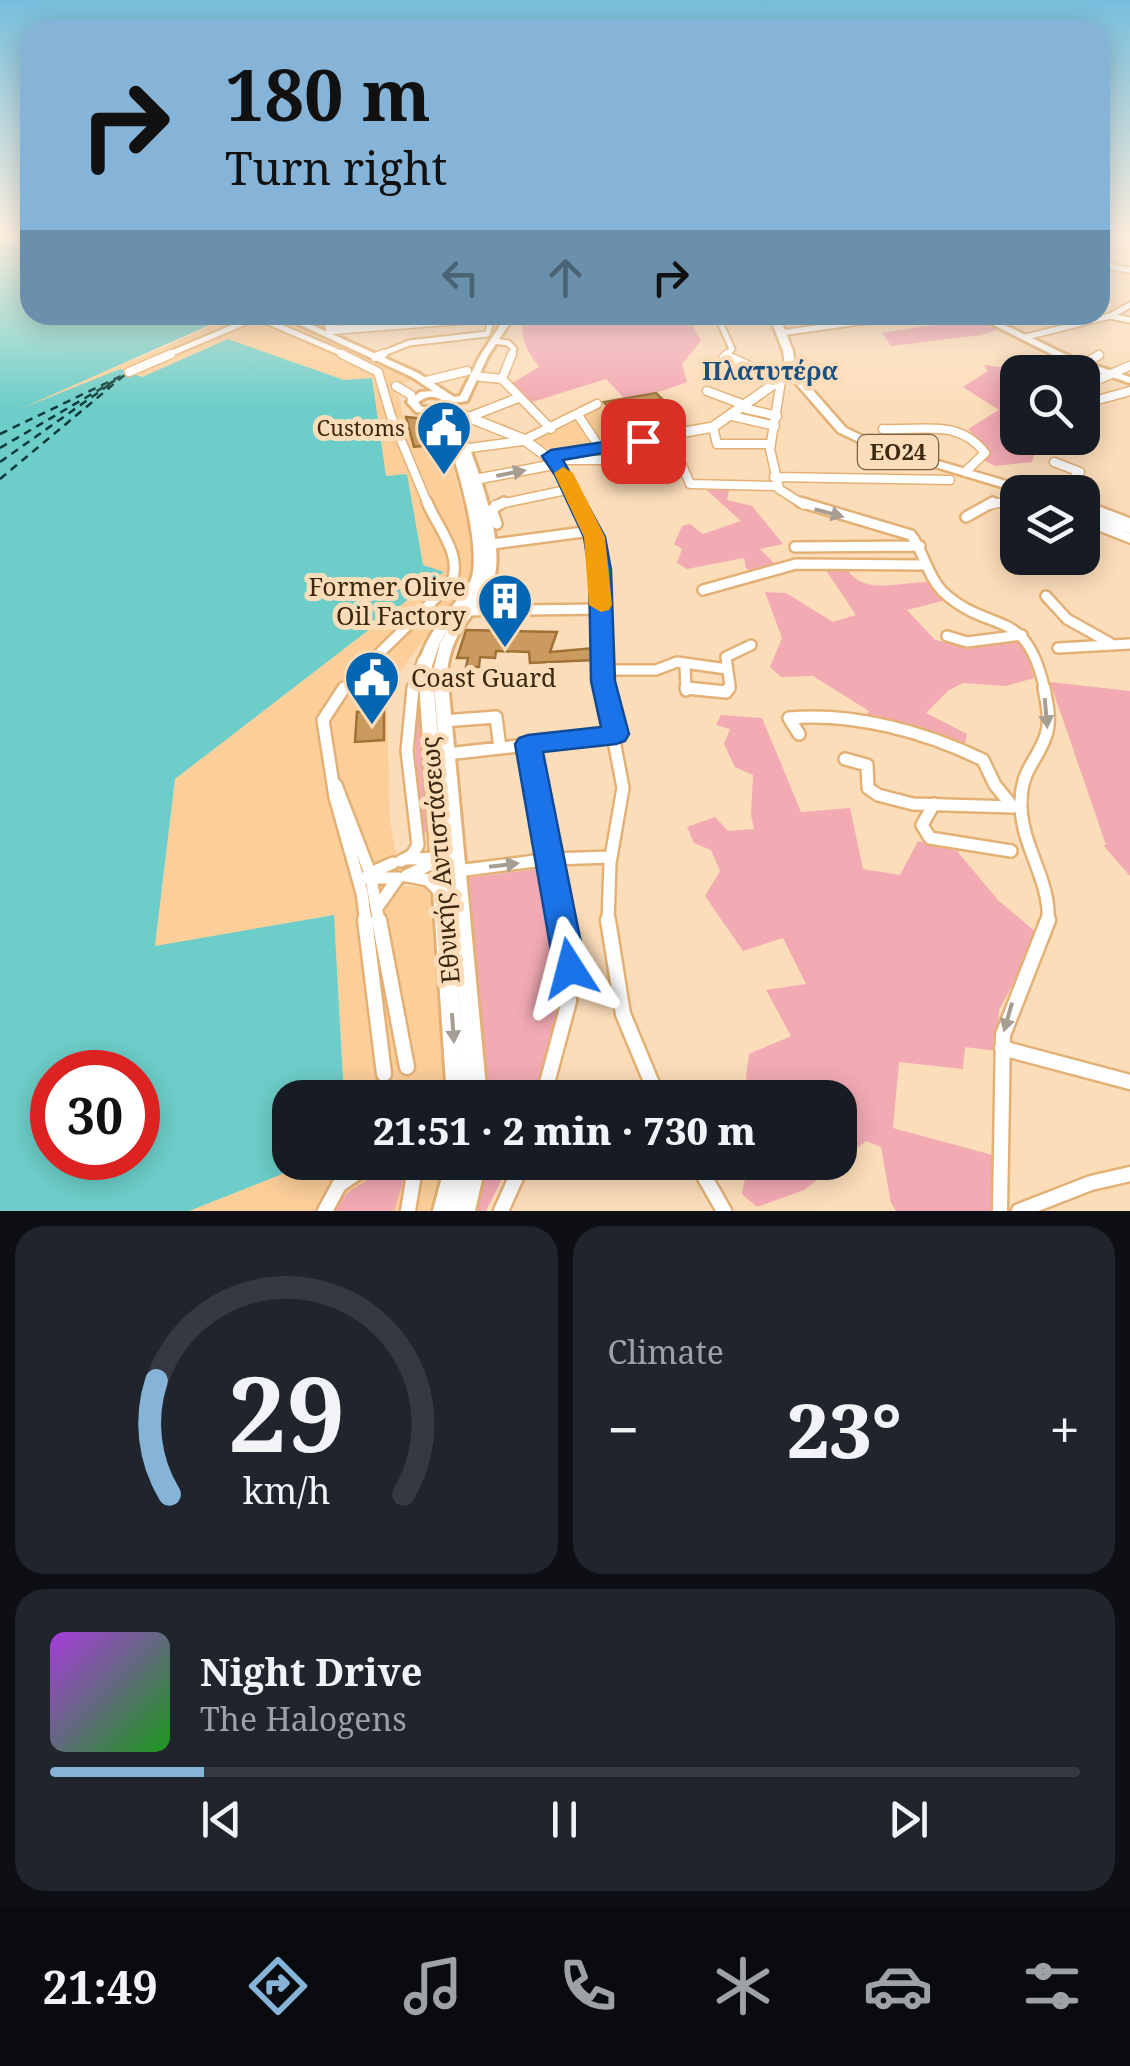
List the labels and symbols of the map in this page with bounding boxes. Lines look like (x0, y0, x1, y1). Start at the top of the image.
district label: Πλατυτέρα (702, 353, 838, 387)
public building icon: Customs (414, 398, 474, 477)
pin (601, 399, 686, 484)
place label: Customs (316, 412, 405, 442)
road number: ΕΟ24 (858, 435, 938, 469)
one-way arrow (496, 464, 527, 480)
one-way arrow (814, 505, 845, 521)
place label: Former Olive Oil Factory (309, 569, 467, 632)
building icon: Former Olive Oil Factory (475, 571, 535, 650)
public building icon: Coast Guard (342, 648, 402, 727)
place label: Coast Guard (411, 660, 556, 694)
one-way arrow (1039, 697, 1055, 729)
street label: Εθνικής Αντιστάσεως (411, 735, 467, 985)
one-way arrow (488, 857, 520, 873)
position arrow (518, 916, 622, 1020)
one-way arrow (999, 1002, 1015, 1033)
one-way arrow (445, 1013, 461, 1045)
speed limit sign: 30 (30, 1050, 160, 1180)

